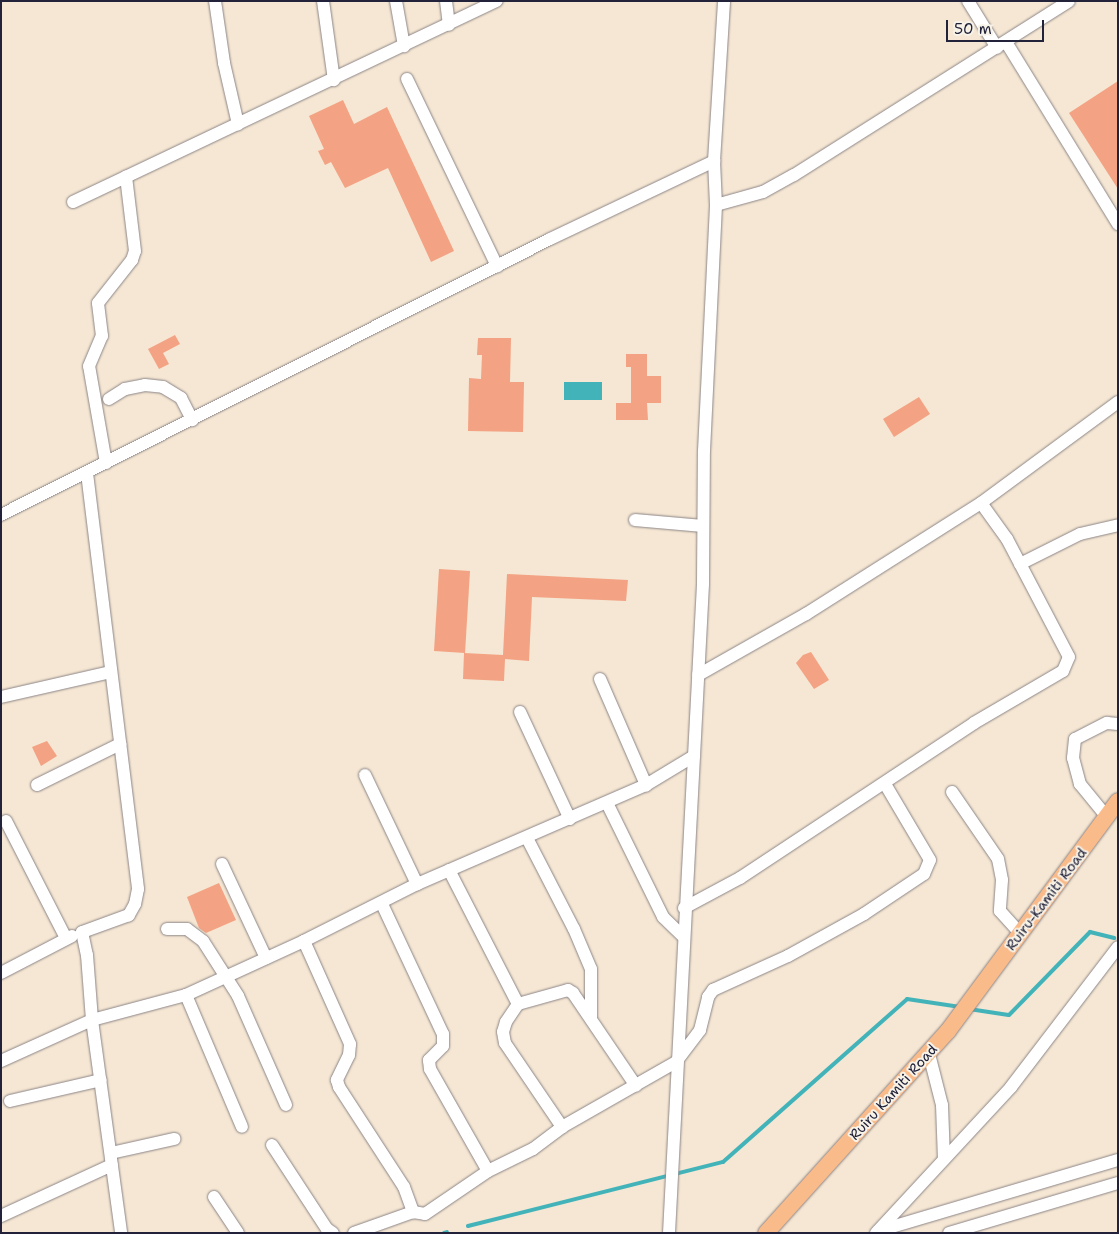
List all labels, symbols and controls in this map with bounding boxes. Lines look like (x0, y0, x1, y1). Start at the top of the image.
scale bar (949, 10, 1046, 42)
text: 50 m (954, 19, 992, 39)
street label: Ruiru-Kamiti Road (1002, 844, 1090, 954)
street label: Ruiru Kamiti Road (846, 1041, 940, 1143)

